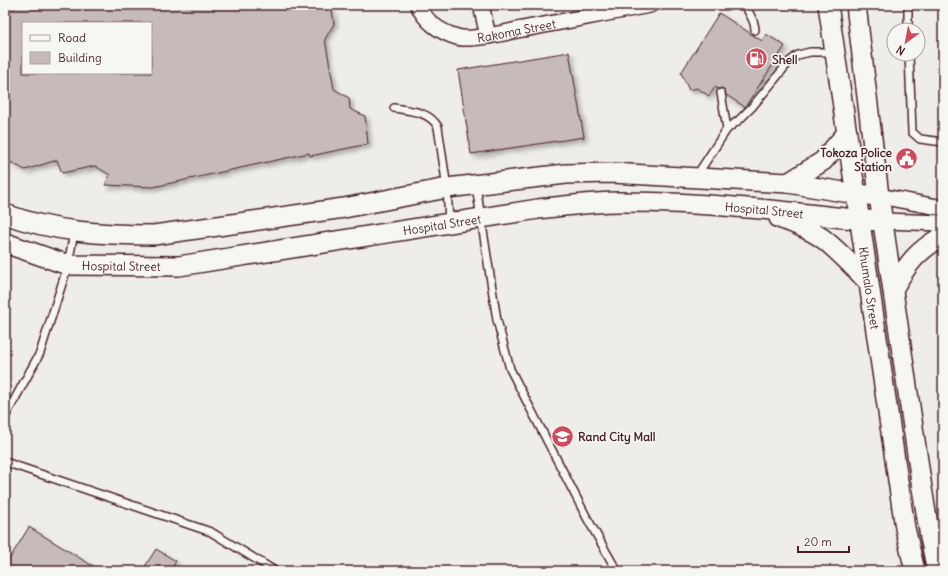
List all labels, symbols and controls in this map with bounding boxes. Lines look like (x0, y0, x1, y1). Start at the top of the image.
street label: Rakoma Street (476, 16, 557, 45)
legend (22, 22, 152, 74)
north arrow (886, 22, 926, 62)
text: Road (58, 30, 86, 45)
text: N (894, 43, 908, 58)
fuel station icon: Shell (744, 46, 770, 72)
text: Building (58, 50, 102, 65)
place label: Shell (772, 52, 798, 67)
place label: Tokoza Police Station (820, 145, 893, 174)
public building icon: Tokoza Police Station (894, 146, 920, 172)
street label: Hospital Street (724, 199, 804, 221)
street label: Hospital Street (402, 211, 482, 238)
street label: Khumalo Street (856, 246, 883, 330)
street label: Hospital Street (82, 258, 161, 273)
school or university icon: Rand City Mall (550, 423, 576, 449)
place label: Rand City Mall (578, 429, 656, 445)
scale bar (798, 528, 849, 554)
text: 20 m (804, 534, 832, 549)

